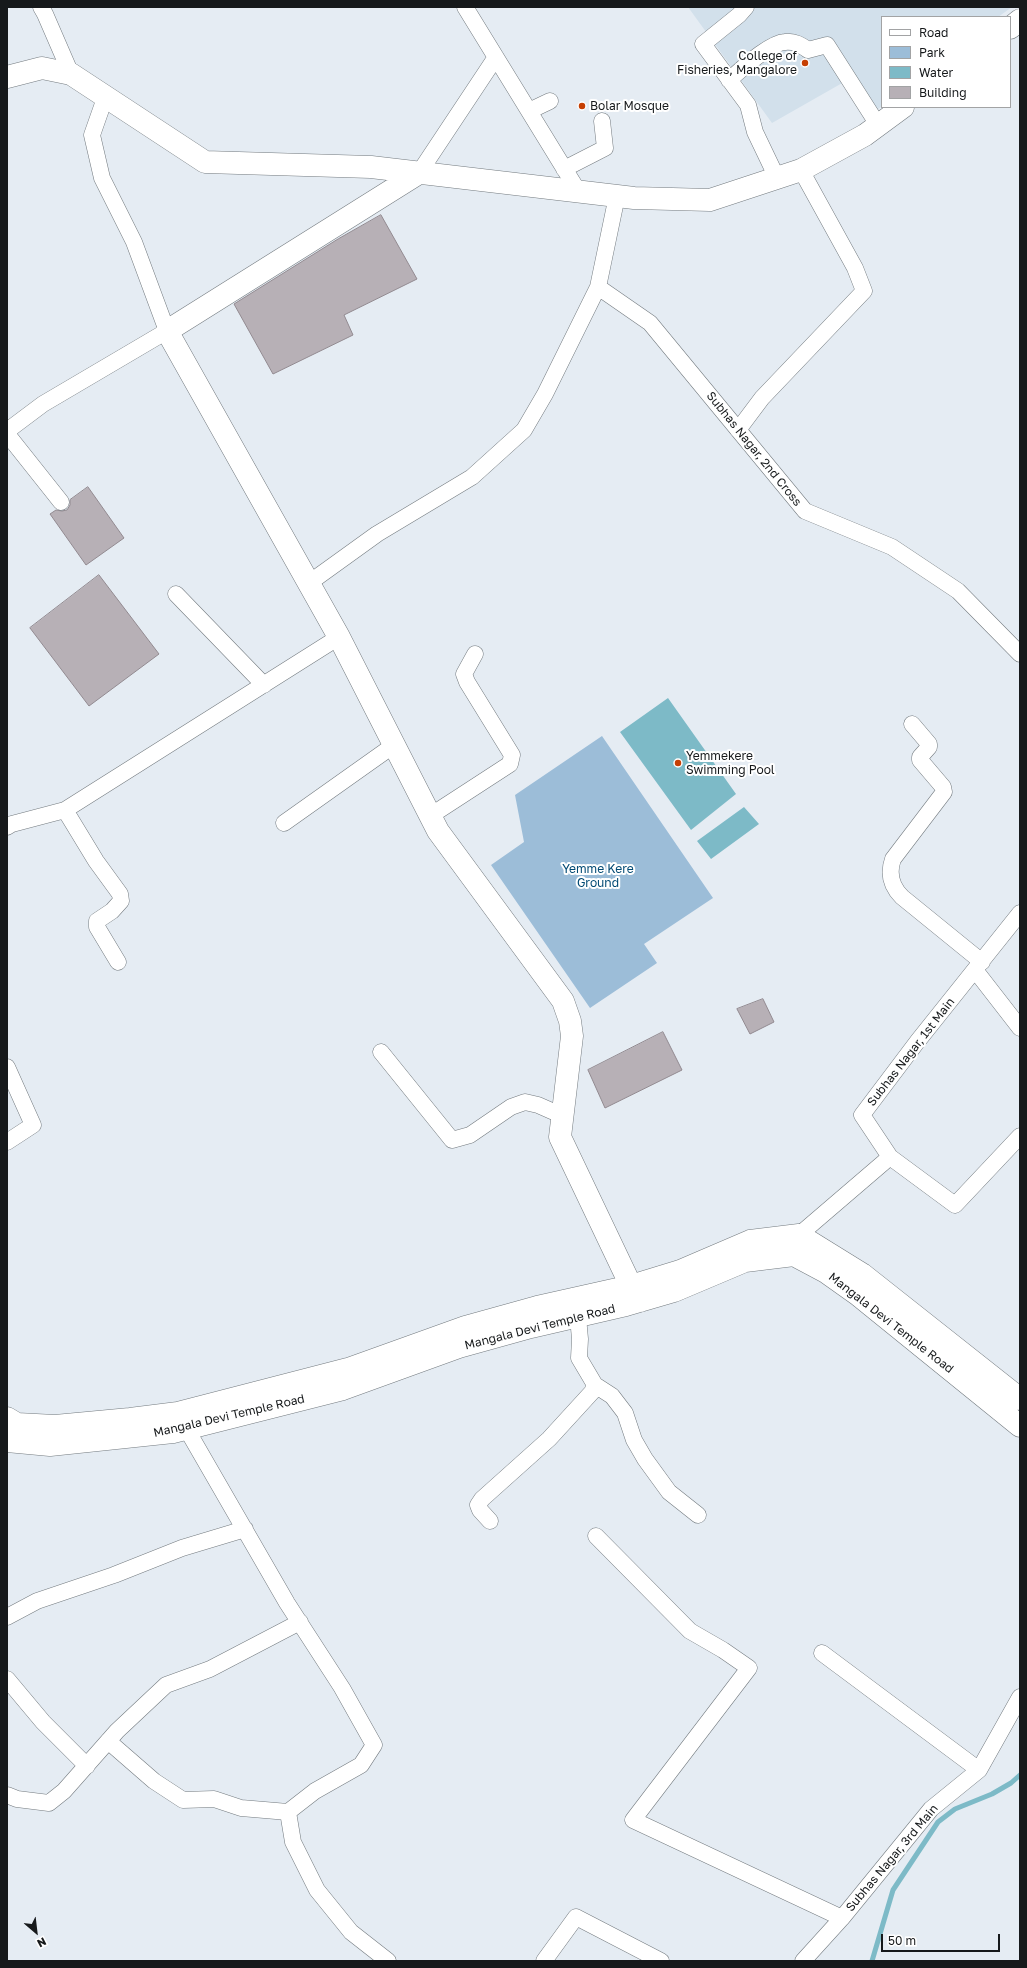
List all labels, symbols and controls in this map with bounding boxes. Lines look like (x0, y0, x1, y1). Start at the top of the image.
legend (881, 16, 1011, 108)
text: Road (919, 25, 948, 40)
text: Park (919, 45, 945, 60)
place label: College of Fisheries, Mangalore (677, 49, 797, 77)
marker: College of Fisheries, Mangalore (800, 58, 810, 68)
text: Water (919, 65, 953, 80)
text: Building (919, 85, 967, 100)
place label: Bolar Mosque (590, 99, 669, 113)
marker: Bolar Mosque (577, 101, 587, 111)
street label: Subhas Nagar, 2nd Cross (703, 389, 805, 509)
place label: Yemmekere Swimming Pool (686, 749, 775, 777)
marker: Yemmekere Swimming Pool (673, 758, 683, 768)
park label: Yemme Kere Ground (562, 862, 634, 890)
street label: Subhas Nagar, 1st Main (864, 995, 958, 1109)
street label: Mangala Devi Temple Road (826, 1270, 956, 1376)
street label: Mangala Devi Temple Road (463, 1301, 617, 1353)
street label: Mangala Devi Temple Road (152, 1392, 306, 1440)
street label: Subhas Nagar, 3rd Main (843, 1802, 941, 1914)
north arrow (16, 1912, 56, 1952)
scale bar (883, 1926, 1002, 1952)
text: 50 m (888, 1933, 916, 1948)
text: N (35, 1935, 49, 1951)

